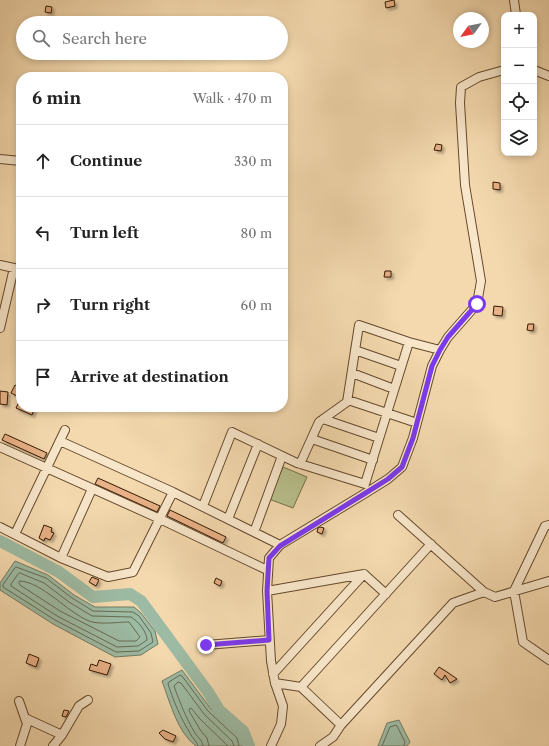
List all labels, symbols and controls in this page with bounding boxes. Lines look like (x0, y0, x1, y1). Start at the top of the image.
north arrow (453, 12, 489, 48)
map controls (501, 12, 537, 156)
button: + (501, 12, 537, 48)
search box (16, 16, 288, 60)
icon: search (30, 27, 52, 49)
text: Search here (62, 29, 147, 48)
button: − (501, 48, 537, 84)
button: locate (501, 84, 537, 120)
text: 6 min (32, 88, 81, 108)
text: Walk · 470 m (193, 90, 272, 106)
button: layers (501, 120, 537, 156)
icon: ahead (32, 150, 54, 172)
text: Continue (70, 151, 142, 170)
text: 330 m (234, 153, 272, 169)
icon: left (32, 222, 54, 244)
text: Turn left (70, 223, 139, 242)
text: 80 m (240, 225, 272, 241)
icon: right (32, 294, 54, 316)
text: Turn right (70, 295, 150, 314)
route start (468, 295, 486, 313)
text: 60 m (241, 297, 272, 313)
icon: arrive (32, 366, 54, 388)
text: Arrive at destination (70, 367, 229, 386)
route end (197, 636, 215, 654)

